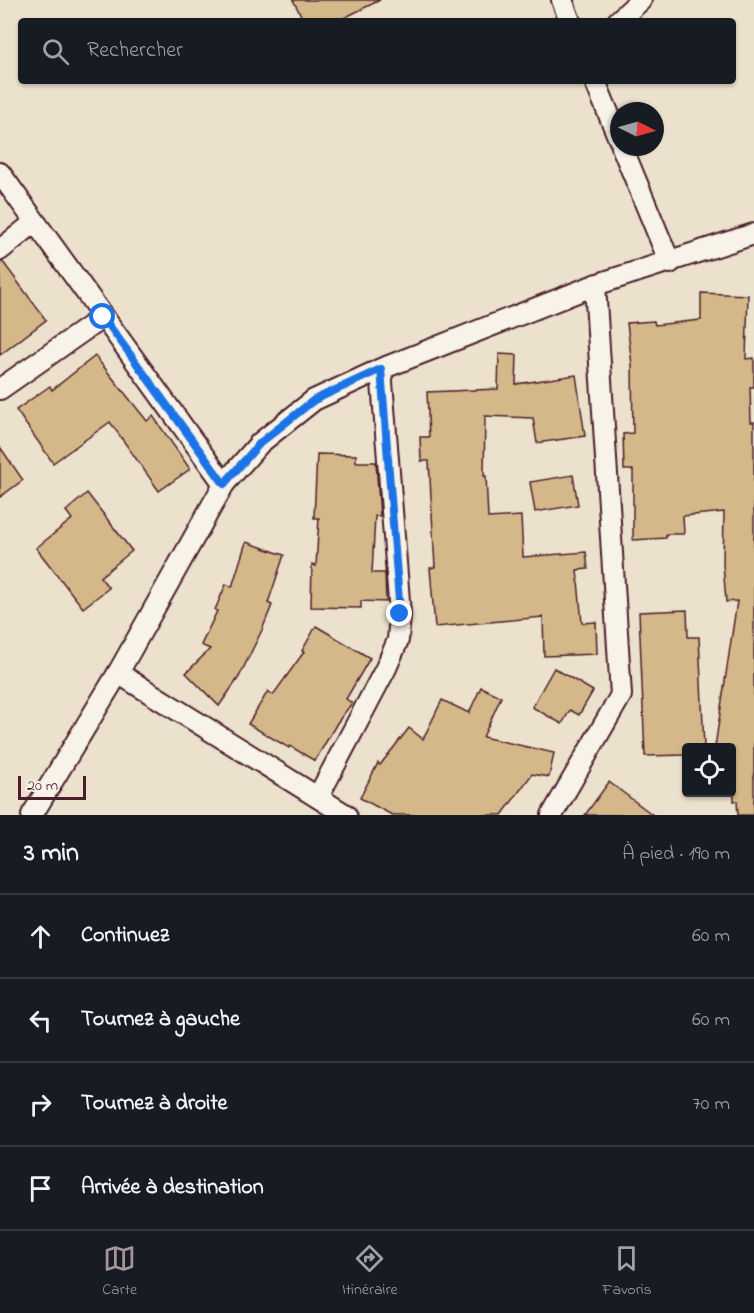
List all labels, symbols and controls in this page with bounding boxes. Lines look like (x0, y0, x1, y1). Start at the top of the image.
search box (18, 18, 736, 84)
icon: search (39, 35, 72, 68)
text: Rechercher (87, 35, 183, 67)
north arrow (610, 102, 664, 156)
route start (89, 303, 115, 329)
route end (386, 600, 412, 626)
map controls (682, 743, 736, 797)
button: locate (682, 743, 736, 797)
scale bar (18, 773, 86, 800)
text: 20 m (27, 774, 58, 798)
text: 3 min (24, 835, 79, 873)
text: À pied · 190 m (622, 840, 730, 869)
icon: ahead (24, 920, 57, 953)
text: Continuez (81, 920, 169, 952)
text: 60 m (692, 922, 730, 951)
icon: left (24, 1004, 57, 1037)
text: Tournez à gauche (81, 1004, 240, 1036)
text: 60 m (692, 1006, 730, 1035)
icon: right (24, 1088, 57, 1121)
text: Tournez à droite (81, 1088, 227, 1120)
text: 70 m (693, 1090, 730, 1119)
icon: arrive (24, 1172, 57, 1205)
text: Arrivée à destination (81, 1172, 264, 1204)
tab: Carte (102, 1242, 137, 1302)
tab: Itinéraire (342, 1242, 398, 1302)
tab: Favoris (602, 1242, 652, 1302)

